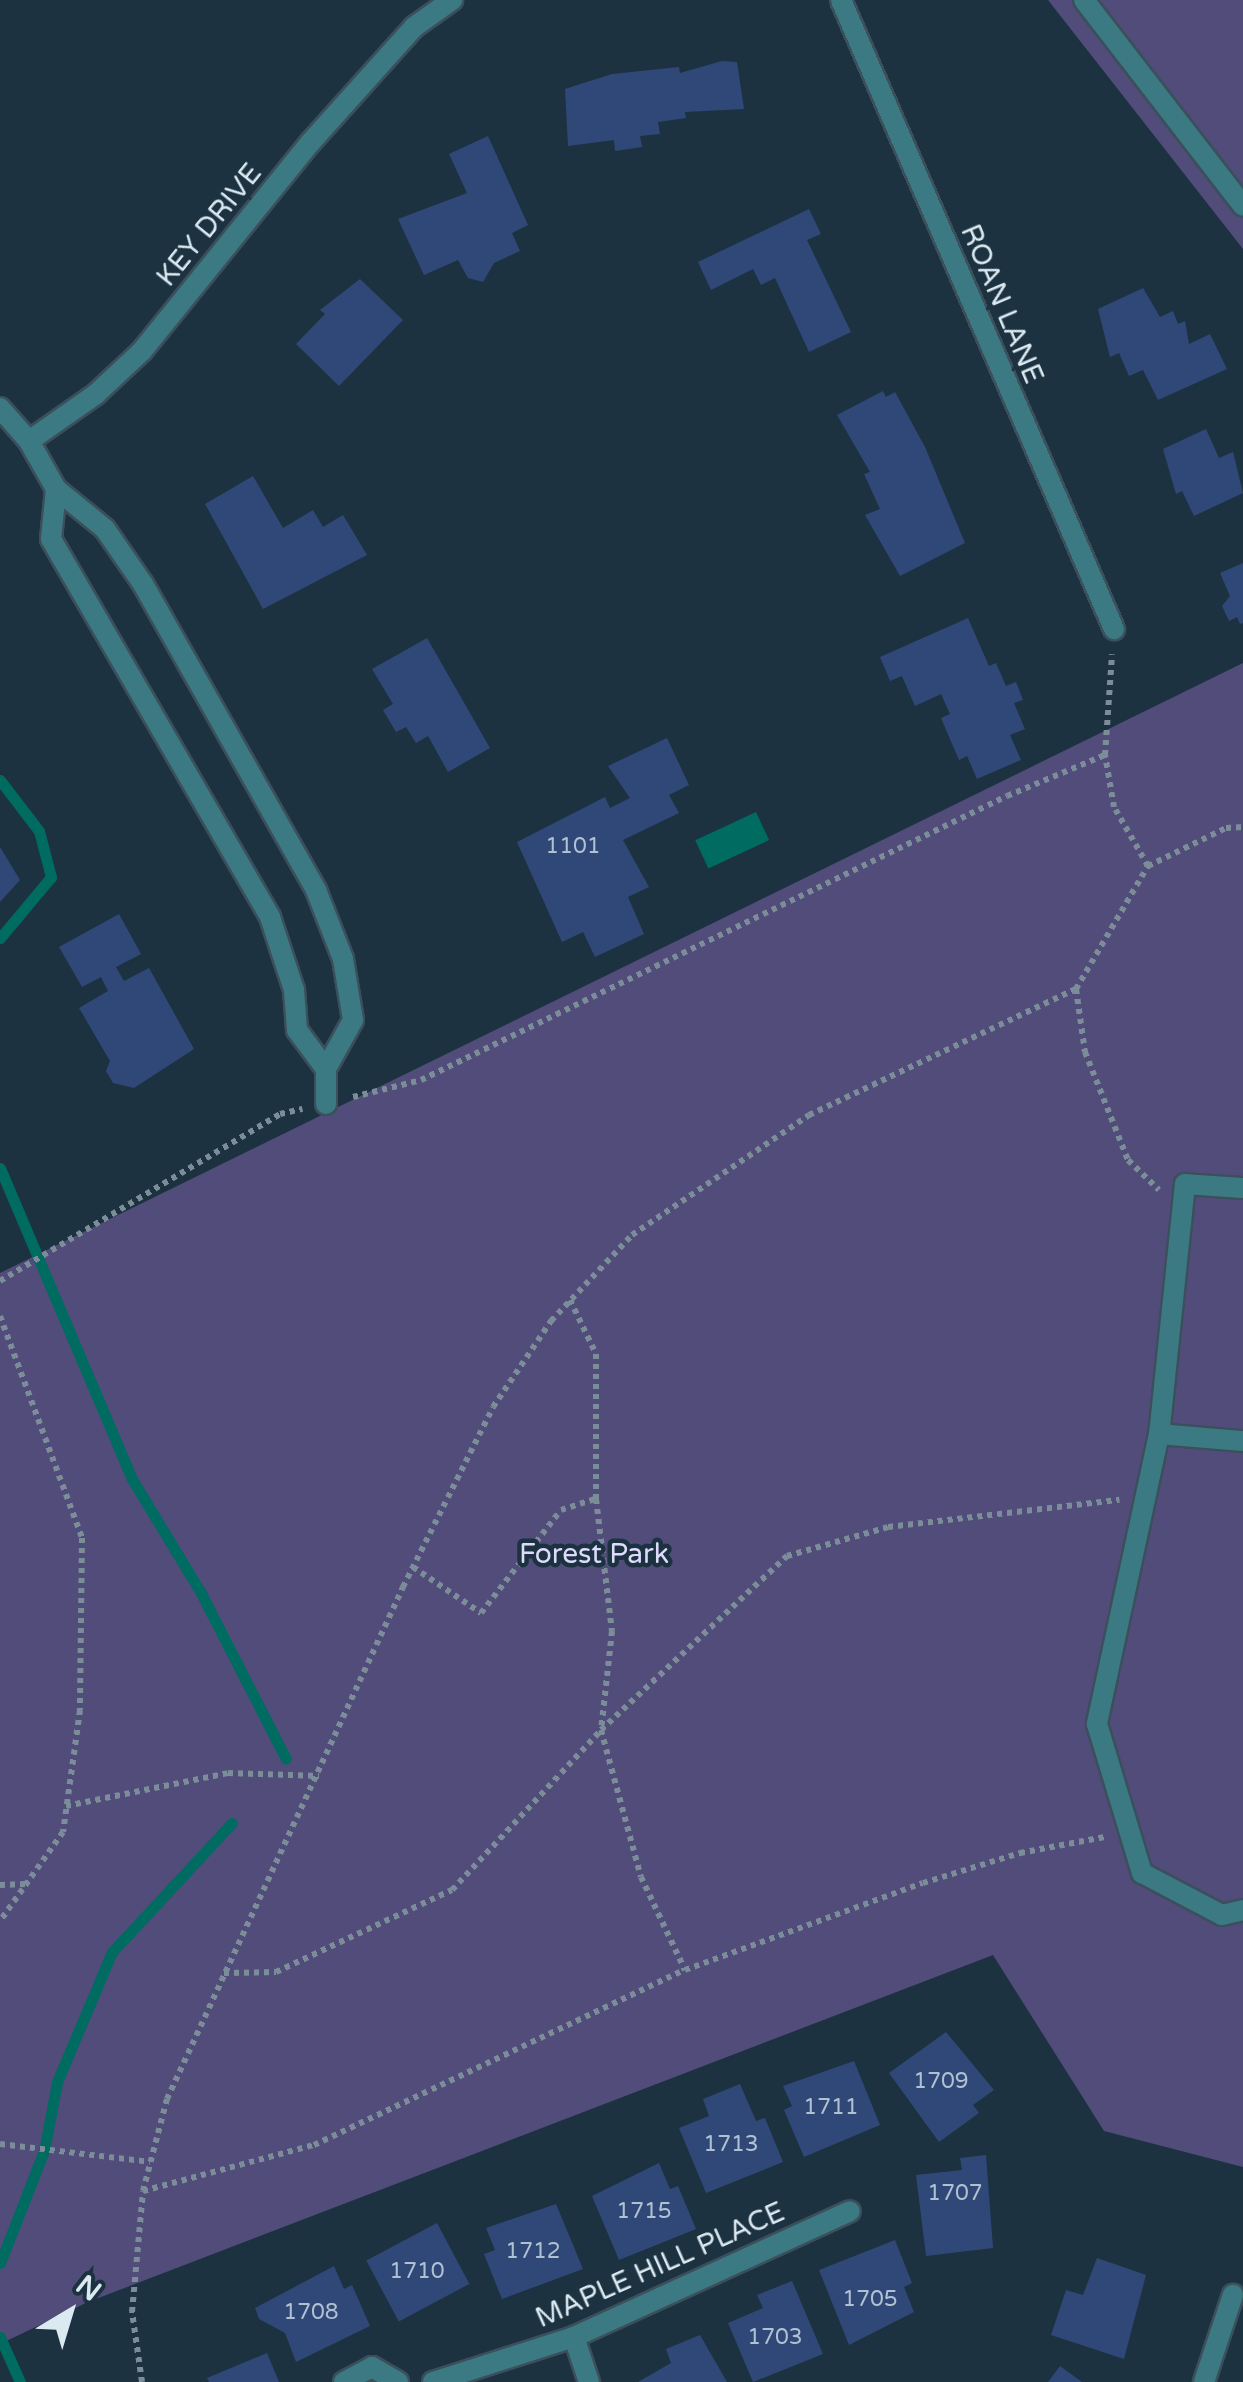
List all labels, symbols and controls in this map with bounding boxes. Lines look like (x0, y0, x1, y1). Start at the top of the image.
street label: KEY DRIVE (149, 157, 269, 293)
street label: ROAN LANE (953, 219, 1051, 389)
house number: 1101 (545, 834, 601, 860)
park label: Forest Park (519, 1537, 669, 1571)
house number: 1709 (913, 2069, 969, 2095)
house number: 1711 (803, 2095, 859, 2121)
house number: 1713 (703, 2132, 759, 2158)
house number: 1707 (927, 2181, 983, 2207)
street label: MAPLE HILL PLACE (530, 2195, 790, 2335)
house number: 1715 (616, 2199, 672, 2225)
house number: 1712 (505, 2239, 561, 2265)
house number: 1710 (389, 2259, 445, 2285)
north arrow (20, 2262, 120, 2362)
text: N (69, 2268, 108, 2309)
house number: 1705 (842, 2287, 898, 2313)
house number: 1708 (283, 2300, 339, 2326)
house number: 1703 (747, 2325, 803, 2351)

